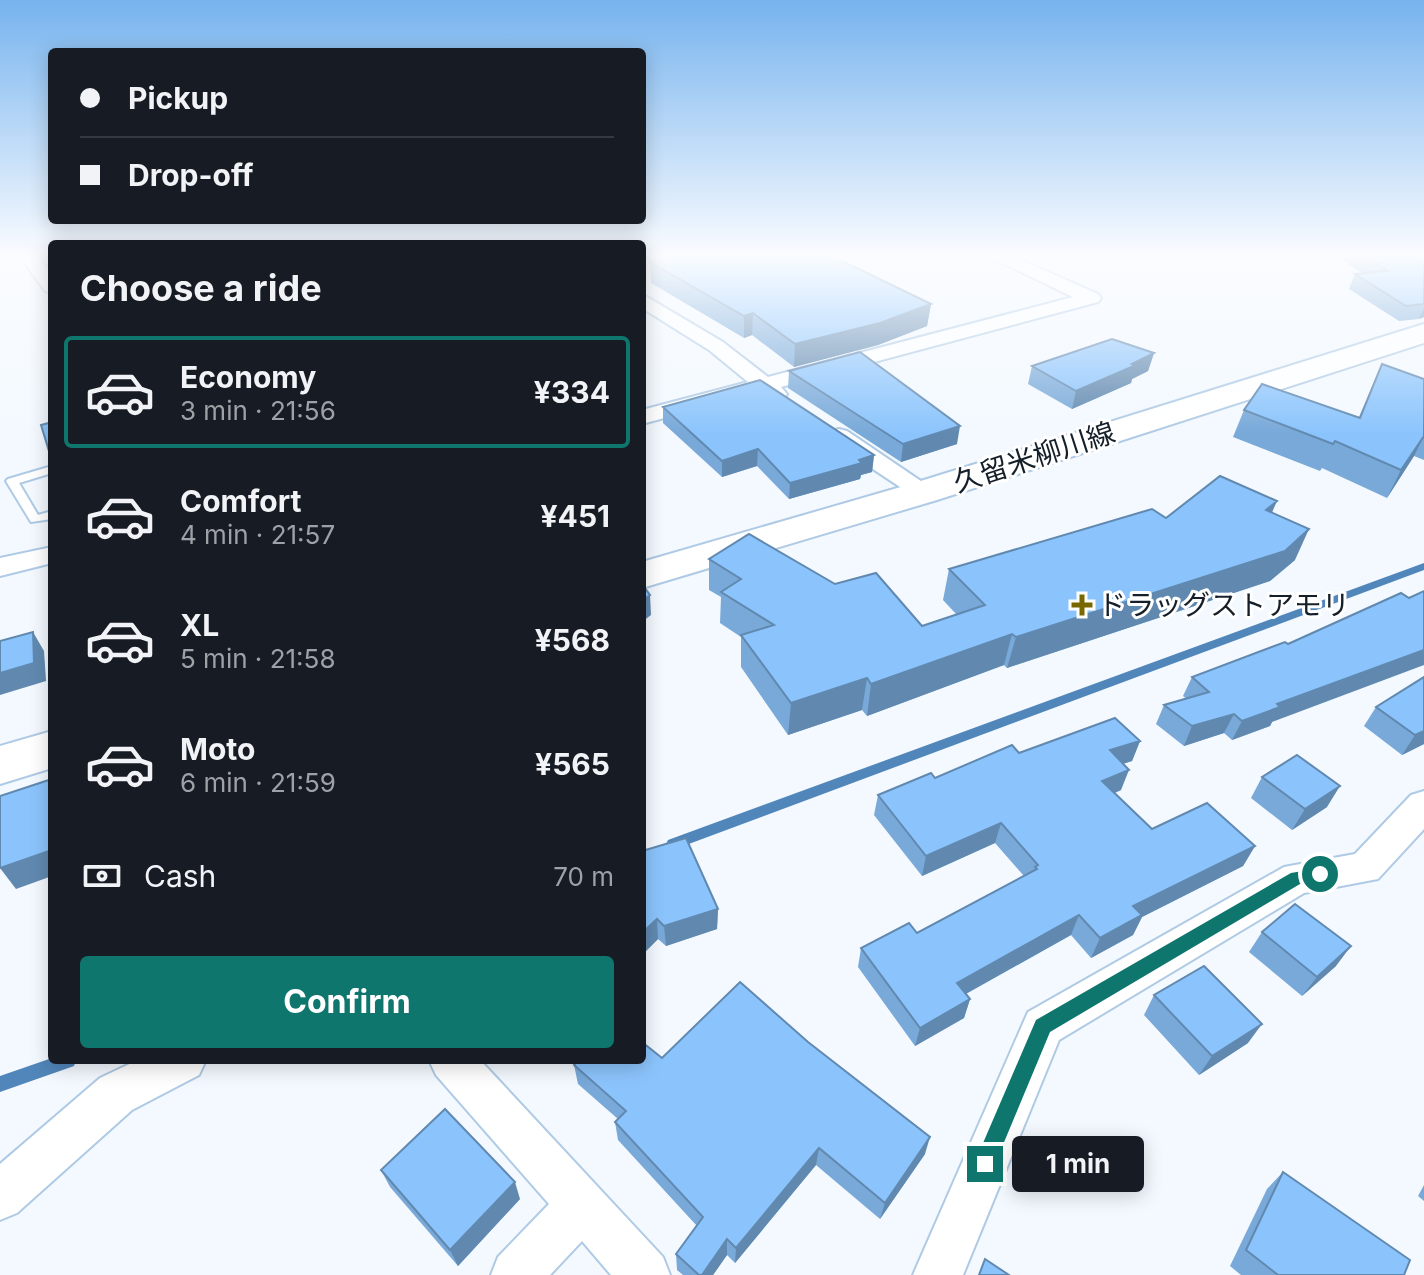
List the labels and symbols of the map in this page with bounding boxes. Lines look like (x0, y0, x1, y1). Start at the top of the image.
street label: 久留米柳川線 (949, 415, 1119, 499)
place label: ドラッグストアモリ (1098, 588, 1350, 622)
marker: ドラッグストアモリ (1073, 596, 1091, 614)
route start (1302, 856, 1338, 892)
callout: 1 min (1013, 1136, 1145, 1192)
route end (967, 1146, 1003, 1182)

